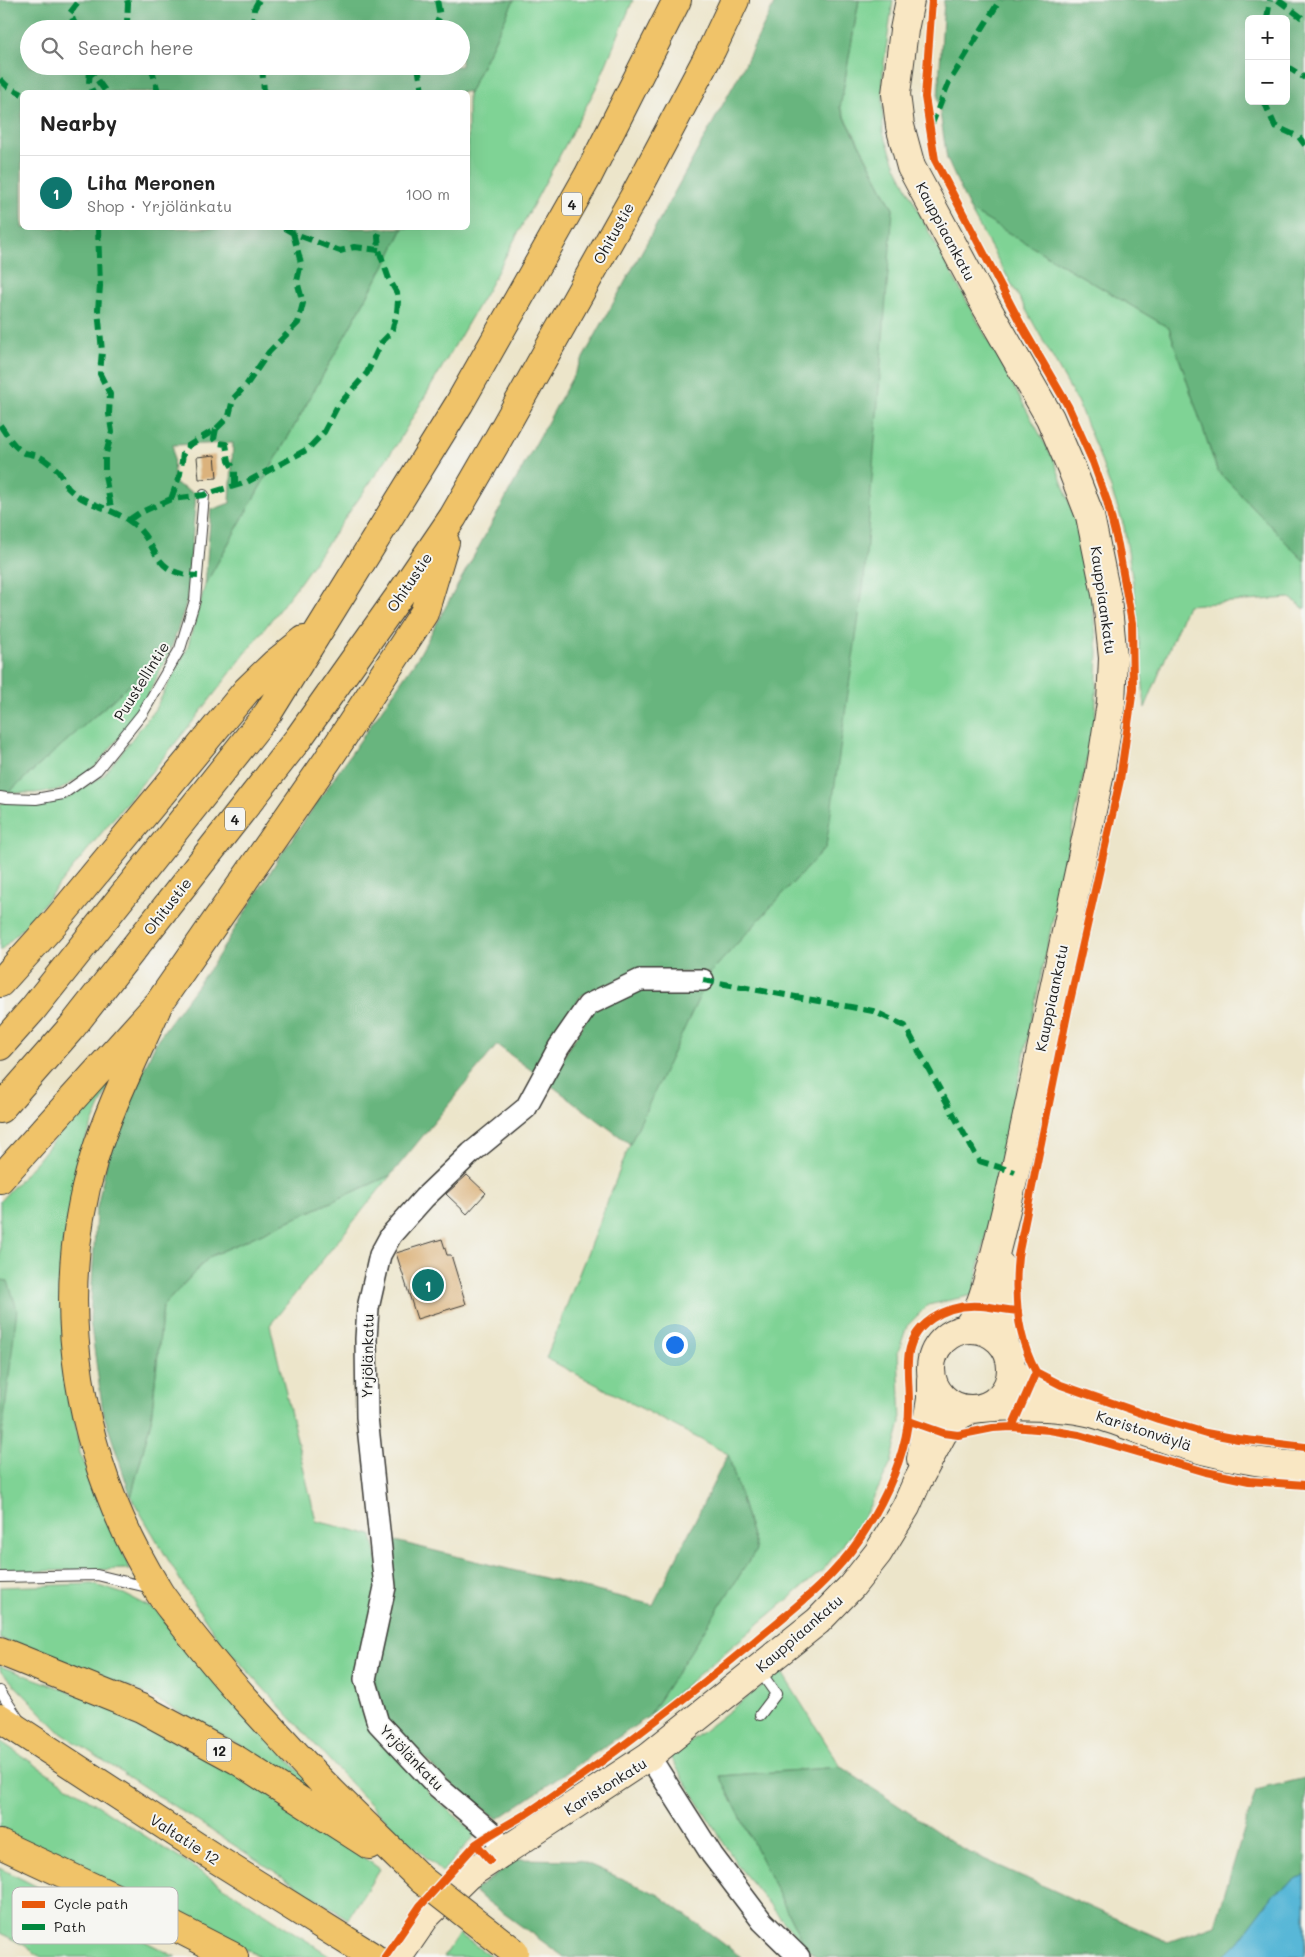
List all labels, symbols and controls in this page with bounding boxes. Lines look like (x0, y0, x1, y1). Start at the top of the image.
map controls (1245, 15, 1290, 105)
button: + (1245, 15, 1290, 60)
search box (20, 20, 470, 75)
icon: search (38, 34, 66, 62)
text: Search here (78, 35, 194, 60)
button: − (1245, 60, 1290, 105)
text: Nearby (40, 109, 117, 136)
text: Liha Meronen (87, 170, 215, 195)
street label: Kauppiaankatu (912, 178, 980, 284)
text: 1 (52, 183, 60, 204)
text: 100 m (405, 183, 450, 204)
road number: 4 (562, 192, 582, 215)
text: Shop · Yrjölänkatu (87, 195, 232, 216)
street label: Ohitustie (588, 199, 638, 267)
street label: Kauppiaankatu (1087, 545, 1121, 655)
street label: Ohitustie (382, 548, 436, 616)
street label: Puustellintie (109, 638, 173, 724)
road number: 4 (225, 808, 245, 831)
street label: Ohitustie (138, 873, 196, 939)
street label: Kauppiaankatu (1030, 943, 1072, 1053)
pin: 1 (412, 1266, 444, 1304)
street label: Yrjölänkatu (356, 1313, 378, 1399)
your location (662, 1332, 688, 1358)
street label: Karistonväylä (1094, 1405, 1194, 1455)
street label: Kauppiaankatu (751, 1590, 847, 1676)
street label: Yrjölänkatu (375, 1720, 449, 1794)
road number: 12 (206, 1738, 232, 1762)
street label: Karistonkatu (560, 1753, 650, 1819)
street label: Valtatie 12 (146, 1809, 224, 1869)
legend (12, 1887, 178, 1944)
text: Cycle path (54, 1894, 128, 1913)
text: Path (54, 1917, 85, 1936)

